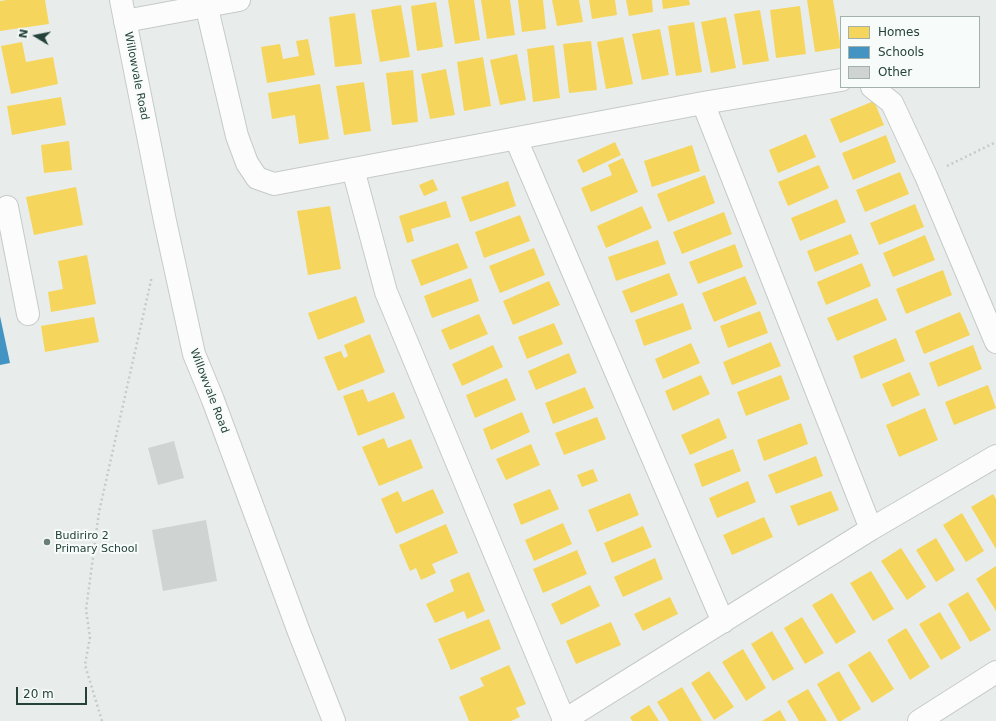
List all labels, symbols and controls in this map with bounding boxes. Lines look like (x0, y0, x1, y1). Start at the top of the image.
north arrow (16, 16, 56, 56)
legend (840, 16, 980, 88)
text: Homes (878, 25, 920, 39)
text: N (16, 28, 31, 39)
street label: Willowvale Road (121, 31, 151, 121)
text: Schools (878, 45, 924, 59)
text: Other (878, 65, 912, 79)
street label: Willowvale Road (187, 347, 231, 435)
place label: Budiriro 2 Primary School (55, 529, 138, 555)
marker: Budiriro 2 Primary School (42, 537, 52, 547)
scale bar (18, 679, 89, 705)
text: 20 m (23, 687, 54, 701)

